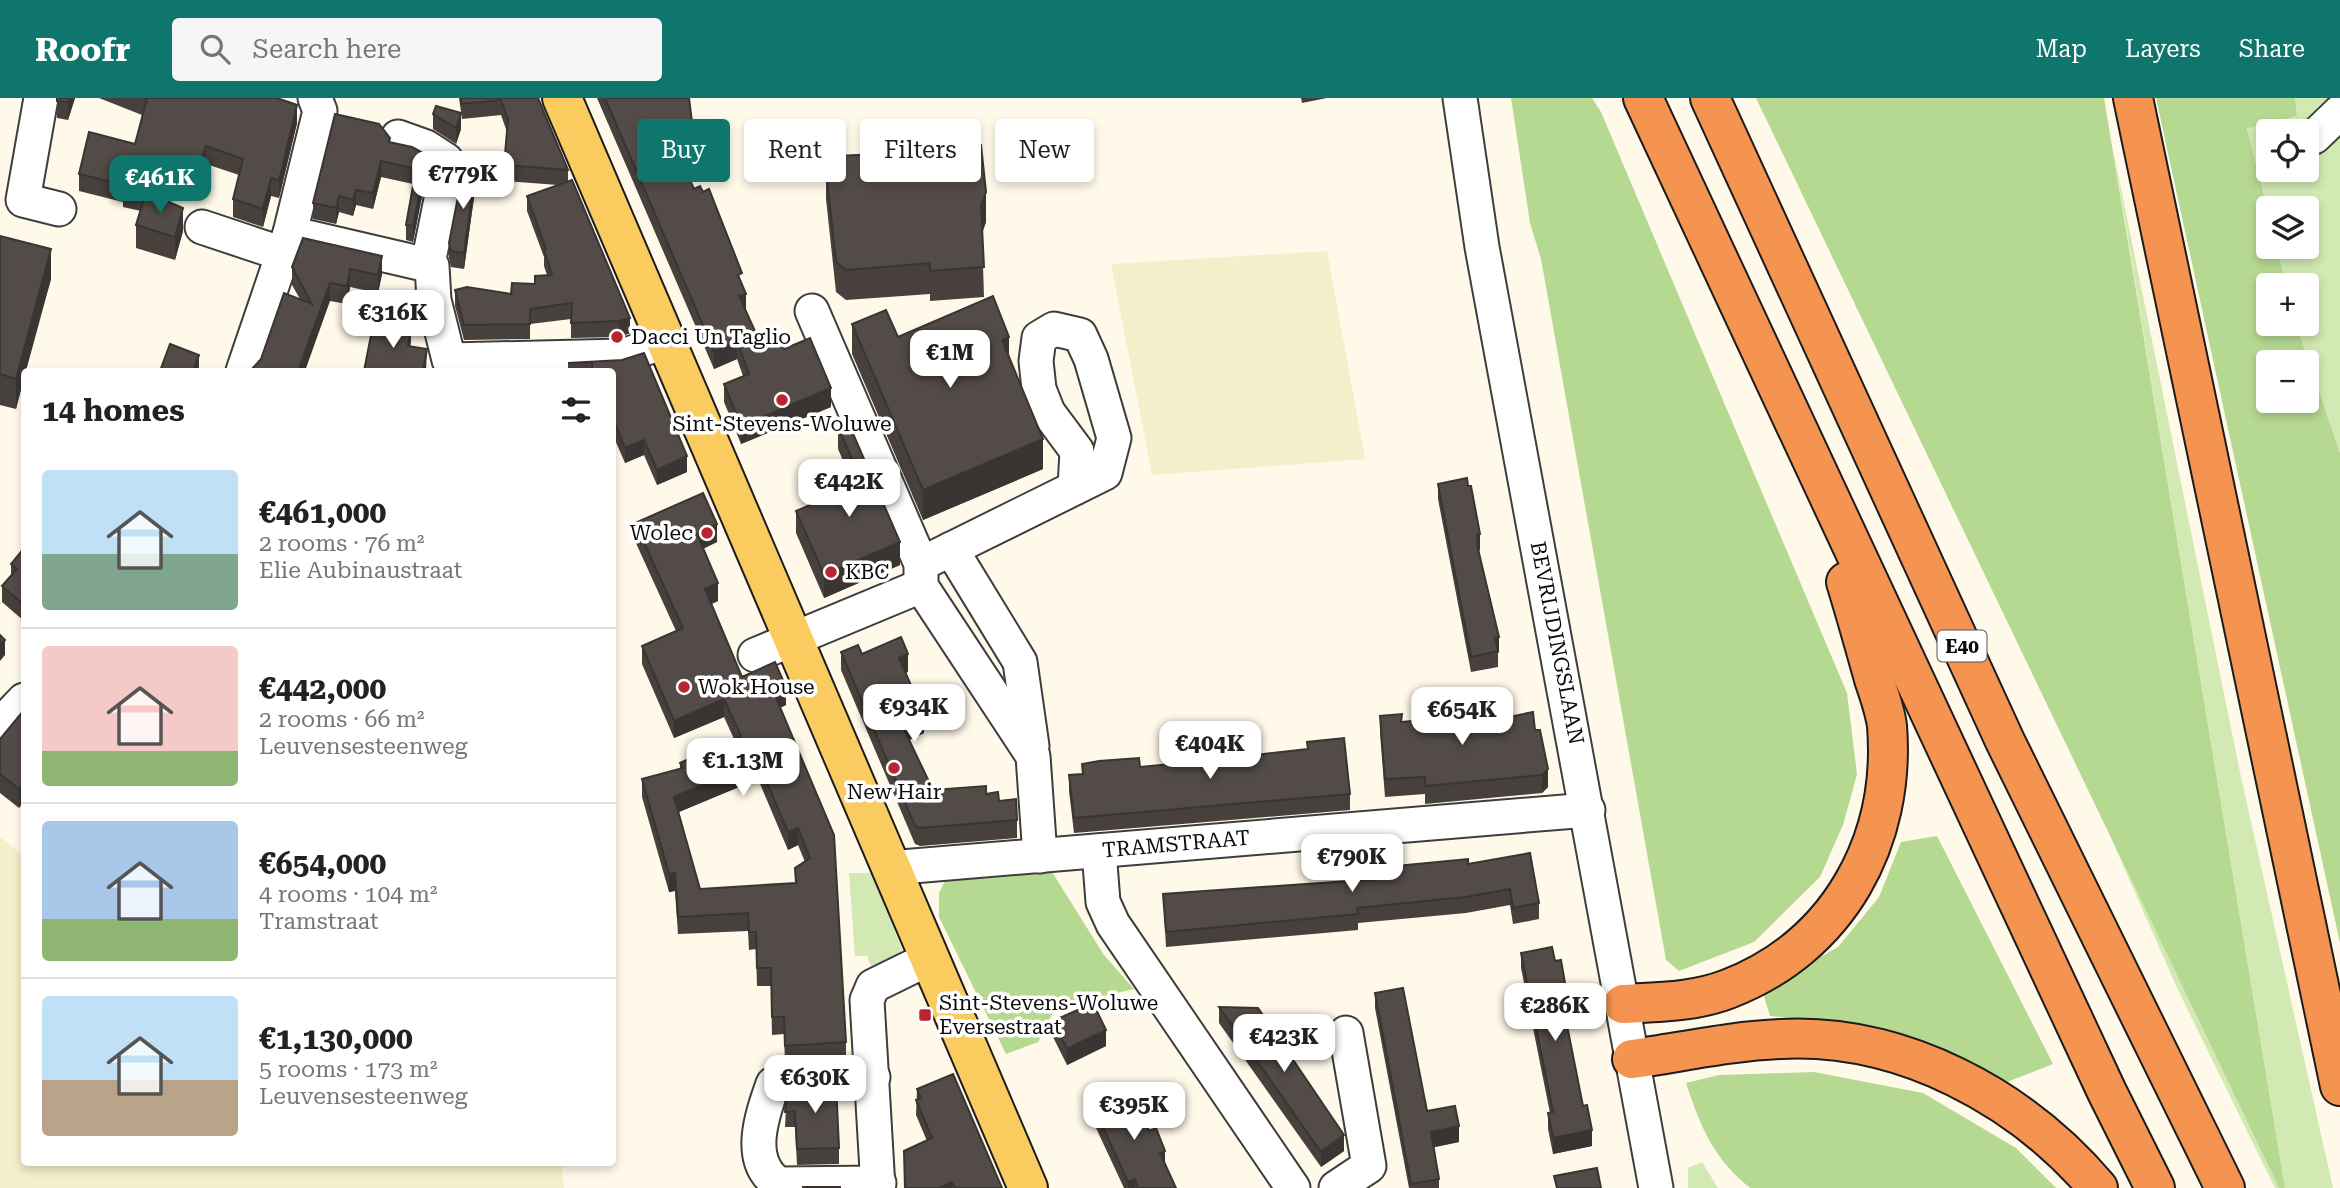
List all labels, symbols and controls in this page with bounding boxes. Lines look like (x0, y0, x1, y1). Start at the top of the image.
search box (172, 18, 662, 81)
text: Roofr (35, 30, 130, 69)
icon: search (196, 30, 234, 68)
text: Search here (252, 34, 401, 64)
text: Map (2036, 35, 2087, 63)
text: Layers (2125, 35, 2201, 63)
text: Share (2239, 35, 2305, 63)
chip: Buy (637, 119, 730, 182)
chip: Rent (744, 119, 846, 182)
chip: Filters (860, 119, 981, 182)
chip: New (995, 119, 1094, 182)
map controls (2256, 119, 2319, 413)
button: locate (2256, 119, 2319, 182)
pin: €779K (414, 152, 512, 211)
pin: €461K (111, 156, 209, 215)
text: €779K (428, 160, 498, 187)
text: €461K (125, 164, 195, 191)
button: layers (2256, 196, 2319, 259)
button: + (2256, 273, 2319, 336)
pin: €316K (344, 290, 442, 350)
text: €316K (358, 299, 428, 326)
place label: Dacci Un Taglio (631, 325, 791, 349)
marker: Dacci Un Taglio (609, 329, 625, 345)
pin: €1M (916, 330, 984, 390)
text: €1M (926, 339, 974, 366)
button: − (2256, 350, 2319, 413)
icon: filters (557, 391, 595, 429)
marker: Sint-Stevens-Woluwe (774, 392, 790, 408)
text: 14 homes (42, 393, 185, 428)
place label: Sint-Stevens-Woluwe (672, 412, 892, 436)
pin: €442K (800, 460, 898, 519)
text: €442K (814, 468, 884, 495)
text: €461,000 (259, 495, 386, 530)
icon: home (98, 498, 182, 582)
place label: Wolec (630, 521, 693, 545)
marker: Wolec (699, 525, 715, 541)
text: 2 rooms · 76 m² (259, 530, 425, 557)
street label: BEVRIJDINGSLAAN (1526, 539, 1589, 747)
text: Elie Aubinaustraat (259, 557, 462, 584)
place label: KBC (845, 560, 889, 584)
marker: KBC (823, 564, 839, 580)
road number: E40 (1938, 631, 1986, 662)
text: €442,000 (259, 671, 386, 706)
icon: home (98, 674, 182, 758)
place label: Wok House (698, 675, 815, 699)
marker: Wok House (676, 679, 692, 695)
pin: €934K (865, 684, 963, 744)
pin: €654K (1413, 688, 1511, 747)
text: €934K (879, 693, 949, 720)
text: €654K (1427, 696, 1497, 723)
text: 2 rooms · 66 m² (259, 706, 425, 733)
pin: €404K (1161, 722, 1259, 781)
text: €404K (1175, 730, 1245, 757)
text: Leuvensesteenweg (259, 733, 467, 760)
pin: €1.13M (686, 738, 800, 798)
text: €1.13M (703, 747, 783, 774)
marker: New Hair (886, 760, 902, 776)
place label: New Hair (847, 780, 942, 804)
street label: TRAMSTRAAT (1101, 826, 1251, 862)
pin: €790K (1303, 834, 1401, 894)
text: €790K (1317, 843, 1387, 870)
text: €654,000 (259, 846, 386, 881)
icon: home (98, 849, 182, 933)
text: 4 rooms · 104 m² (259, 881, 437, 908)
text: Tramstraat (259, 908, 379, 935)
pin: €286K (1506, 984, 1604, 1043)
place label: Sint-Stevens-Woluwe Eversestraat (939, 991, 1158, 1039)
text: €286K (1520, 992, 1590, 1019)
marker: Sint-Stevens-Woluwe Eversestraat (917, 1007, 933, 1023)
pin: €423K (1235, 1014, 1333, 1074)
text: €1,130,000 (259, 1021, 413, 1056)
text: €423K (1249, 1023, 1319, 1050)
icon: home (98, 1024, 182, 1108)
text: 5 rooms · 173 m² (259, 1056, 437, 1083)
pin: €630K (766, 1056, 864, 1115)
text: €630K (780, 1064, 850, 1091)
pin: €395K (1085, 1082, 1183, 1142)
text: Leuvensesteenweg (259, 1083, 467, 1110)
text: €395K (1099, 1091, 1169, 1118)

